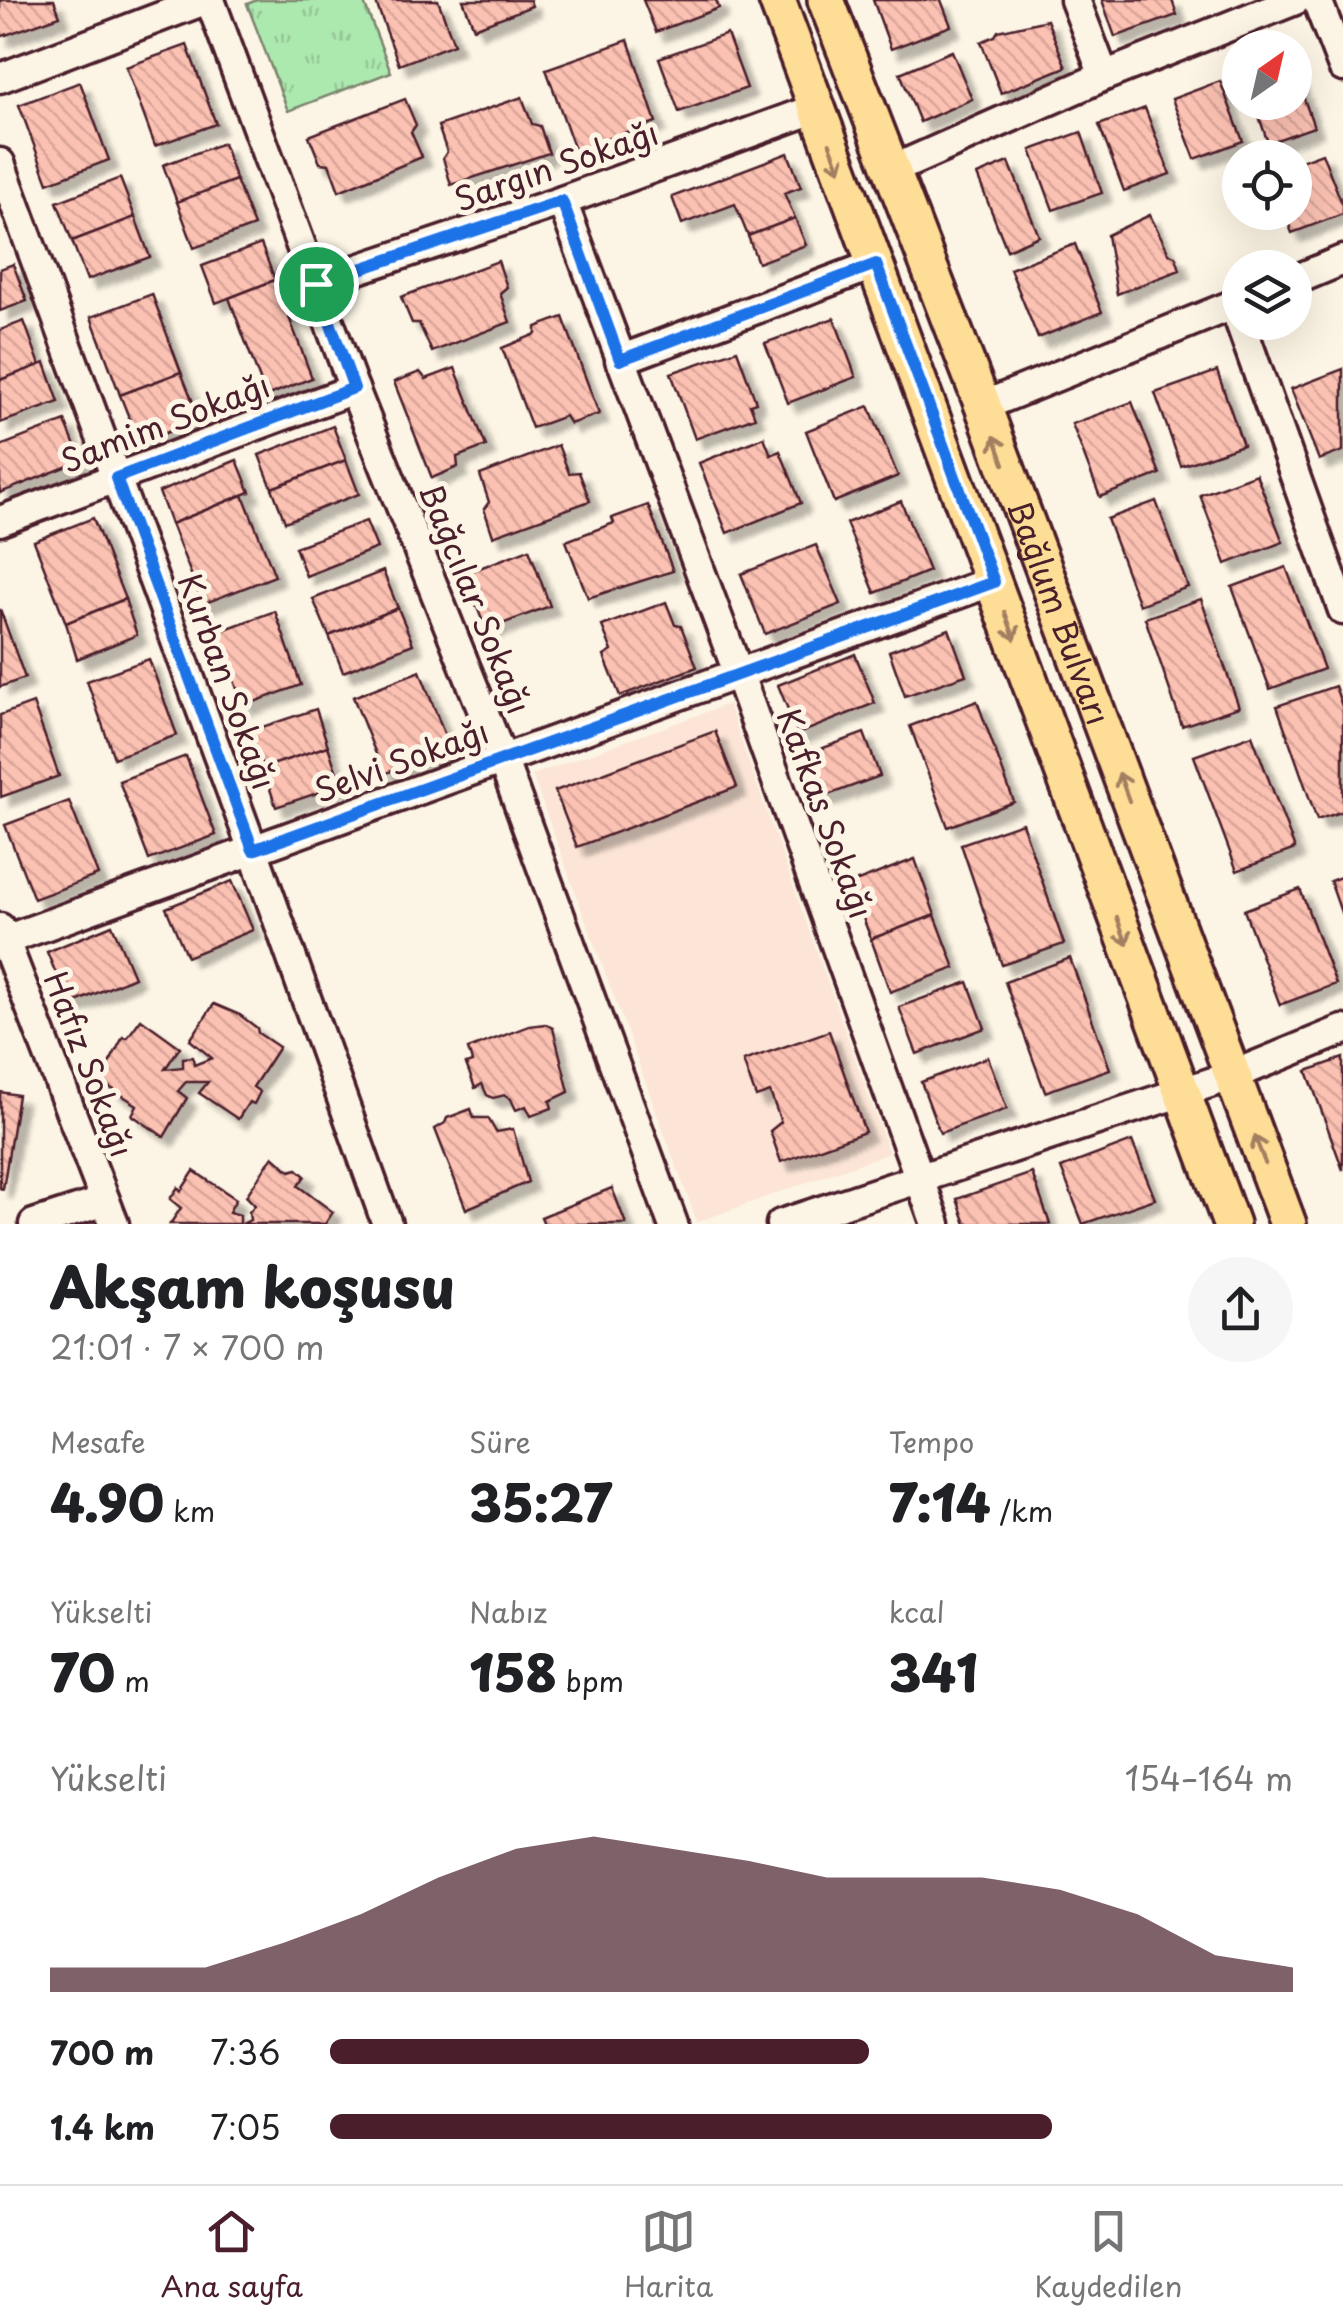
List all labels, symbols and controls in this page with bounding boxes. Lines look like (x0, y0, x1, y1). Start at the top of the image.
north arrow (1222, 30, 1312, 120)
map controls (1222, 30, 1312, 340)
street label: Sargın Sokağı (448, 108, 664, 222)
button: locate (1222, 140, 1312, 230)
one-way arrow (828, 141, 846, 172)
pin (274, 242, 359, 327)
button: layers (1222, 250, 1312, 340)
icon: arrive (289, 257, 344, 312)
street label: Samim Sokağı (54, 360, 276, 484)
one-way arrow (989, 435, 1007, 466)
street label: Bağcılar Sokağı (408, 475, 544, 721)
street label: Bağlum Bulvarı (996, 493, 1124, 731)
street label: Kurban Sokağı (167, 566, 289, 796)
one-way arrow (1002, 609, 1020, 640)
street label: Kafkas Sokağı (766, 701, 886, 925)
street label: Selvi Sokağı (307, 706, 495, 814)
one-way arrow (1114, 773, 1132, 803)
one-way arrow (1114, 914, 1132, 945)
street label: Hafız Sokağı (33, 964, 147, 1164)
one-way arrow (1249, 1135, 1267, 1166)
text: Akşam koşusu (50, 1244, 455, 1327)
button: share (1188, 1257, 1293, 1362)
text: 21:01 · 7 × 700 m (50, 1323, 324, 1371)
text: Mesafe (50, 1420, 146, 1463)
text: Süre (469, 1420, 531, 1463)
text: Tempo (889, 1420, 974, 1463)
text: 4.90 (50, 1463, 164, 1539)
text: 35:27 (469, 1463, 612, 1539)
text: 7:14 (889, 1463, 991, 1539)
text: km (164, 1489, 215, 1532)
text: /km (991, 1489, 1053, 1532)
text: Yükselti (50, 1590, 152, 1633)
text: Nabız (469, 1590, 547, 1633)
text: kcal (889, 1590, 945, 1633)
text: 70 (50, 1633, 115, 1709)
text: 158 (469, 1633, 557, 1709)
text: 341 (889, 1633, 978, 1709)
text: m (115, 1659, 150, 1702)
text: bpm (557, 1659, 624, 1702)
text: Yükselti (50, 1754, 167, 1802)
text: 154–164 m (1125, 1754, 1293, 1802)
text: 700 m (50, 2028, 154, 2076)
text: 7:36 (210, 2028, 280, 2076)
text: 1.4 km (50, 2103, 155, 2151)
text: 7:05 (210, 2103, 281, 2151)
tab: Ana sayfa (161, 2204, 303, 2307)
tab: Harita (624, 2204, 713, 2307)
tab: Kaydedilen (1034, 2204, 1182, 2307)

